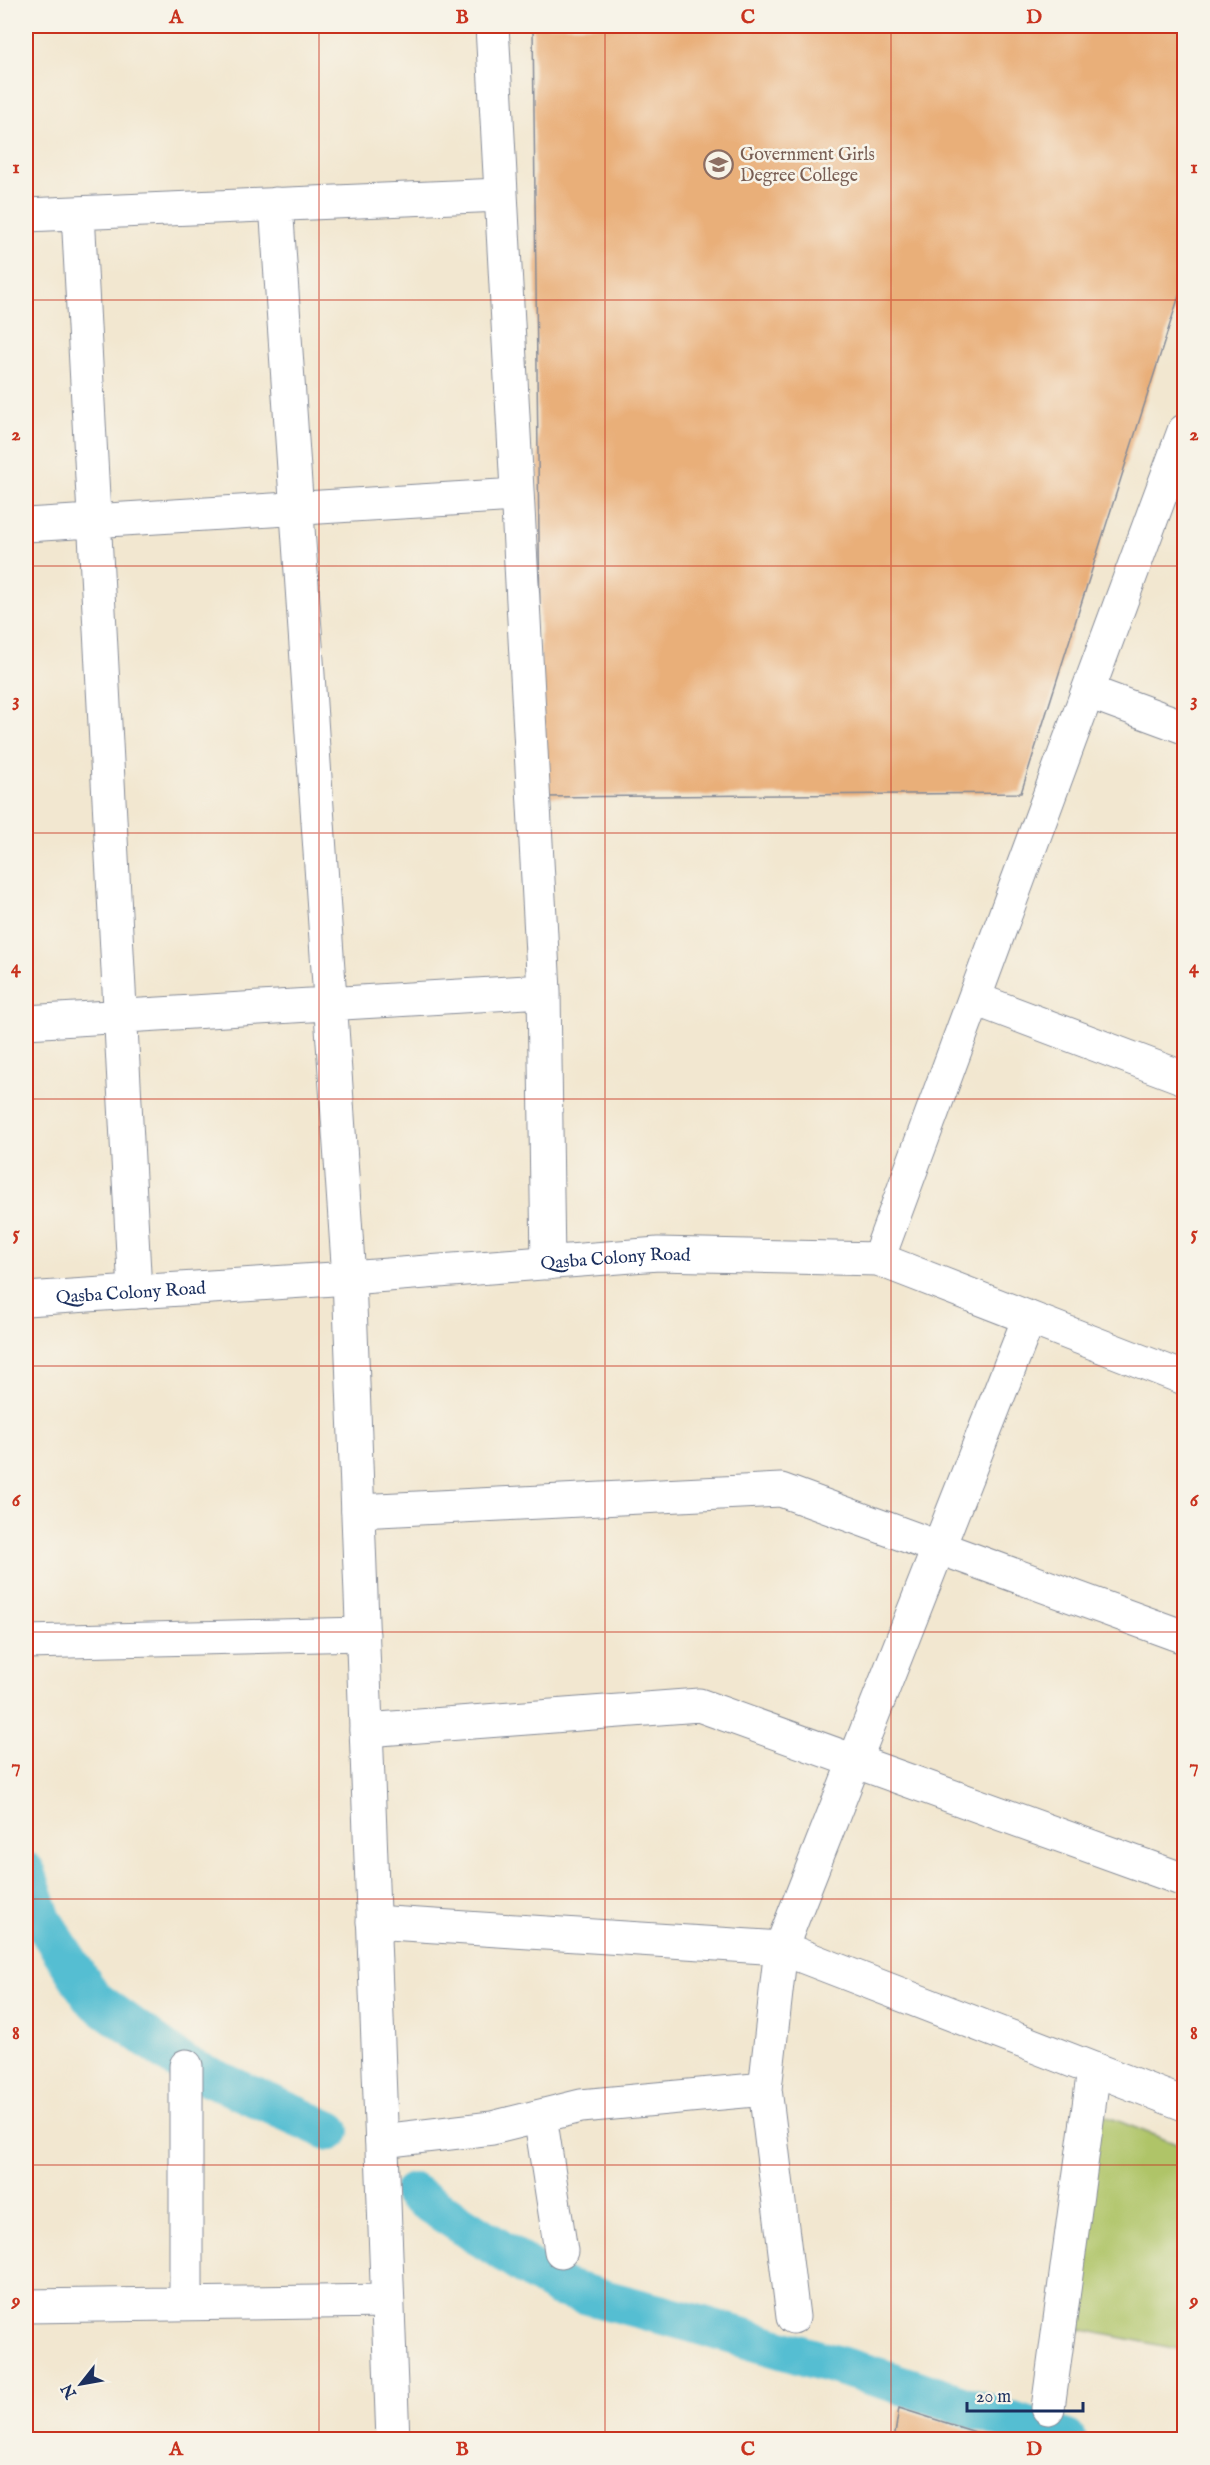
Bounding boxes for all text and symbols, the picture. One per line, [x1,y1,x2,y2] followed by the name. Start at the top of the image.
[168,5,184,30] text: A
[455,5,469,30] text: B
[741,5,755,30] text: C
[1026,5,1042,30] text: D
[740,144,875,188] place label: Government Girls Degree College
[703,148,735,180] school or university icon: Government Girls Degree College
[12,155,20,180] text: 1
[1190,155,1198,180] text: 1
[11,422,21,447] text: 2
[1189,422,1199,447] text: 2
[12,688,20,713] text: 3
[1190,688,1198,713] text: 3
[11,955,22,980] text: 4
[1189,955,1200,980] text: 4
[12,1221,20,1246] text: 5
[1190,1221,1198,1246] text: 5
[540,1244,691,1276] street label: Qasba Colony Road
[55,1277,207,1310] street label: Qasba Colony Road
[12,1488,22,1513] text: 6
[1190,1488,1200,1513] text: 6
[11,1754,21,1779] text: 7
[1189,1754,1199,1779] text: 7
[12,2021,20,2046] text: 8
[1190,2021,1198,2046] text: 8
[11,2288,21,2313] text: 9
[1189,2288,1199,2313] text: 9
[51,2354,111,2414] north arrow
[967,2375,1082,2413] scale bar
[58,2379,83,2403] text: N
[976,2386,1011,2409] text: 20 m
[168,2437,184,2462] text: A
[455,2437,469,2462] text: B
[741,2437,755,2462] text: C
[1026,2437,1042,2462] text: D

